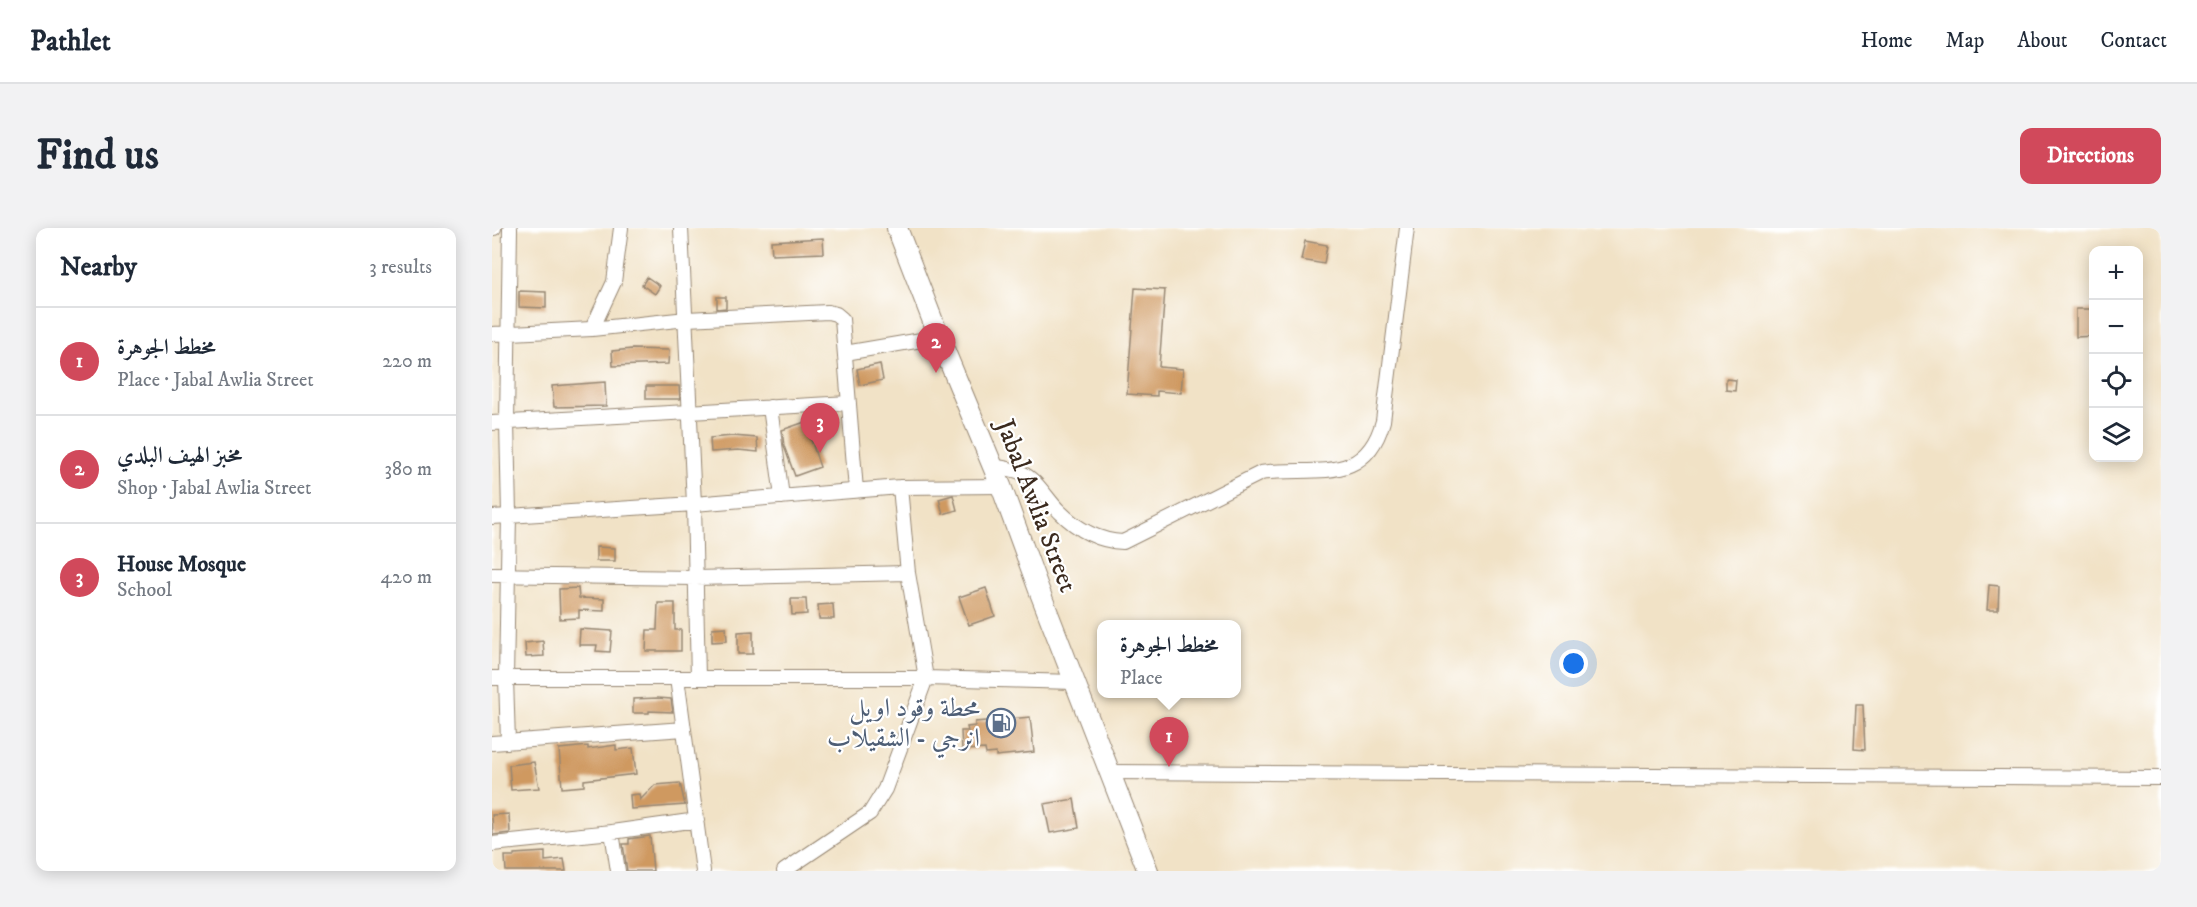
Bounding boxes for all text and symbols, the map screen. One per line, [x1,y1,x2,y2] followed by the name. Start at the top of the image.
[30,24,111,59] text: Pathlet
[1861,28,1913,54] text: Home
[1946,28,1984,54] text: Map
[2017,28,2068,54] text: About
[2101,28,2167,54] text: Contact
[2020,128,2161,184] button: Directions
[36,130,159,182] text: Find us
[2089,246,2143,462] map controls
[2089,246,2143,300] button: +
[60,251,137,284] text: Nearby
[369,255,432,280] text: 3 results
[2089,300,2143,354] button: −
[916,324,956,373] pin: 2
[117,334,216,361] text: مخطط الجوهرة
[76,349,83,374] text: 1
[382,349,432,374] text: 220 m
[2089,354,2143,408] button: locate
[117,368,314,393] text: Place · Jabal Awlia Street
[800,404,840,453] pin: 3
[2089,408,2143,462] button: layers
[987,413,1084,597] street label: Jabal Awlia Street
[117,442,242,469] text: مخبز الهيف البلدي
[75,457,84,482] text: 2
[384,457,432,482] text: 380 m
[117,476,311,501] text: Shop · Jabal Awlia Street
[117,551,246,578] text: House Mosque
[76,565,83,590] text: 3
[381,565,432,590] text: 420 m
[117,578,172,603] text: School
[1097,620,1241,698] popup
[1120,632,1218,659] text: مخطط الجوهرة
[1559,649,1588,678] your location
[1120,666,1163,691] text: Place
[827,692,980,759] place label: محطة وقود اويل انرجي - الشقيلاب
[985,707,1017,739] fuel station icon: محطة وقود اويل انرجي - الشقيلاب
[1150,718,1188,767] pin: 1

